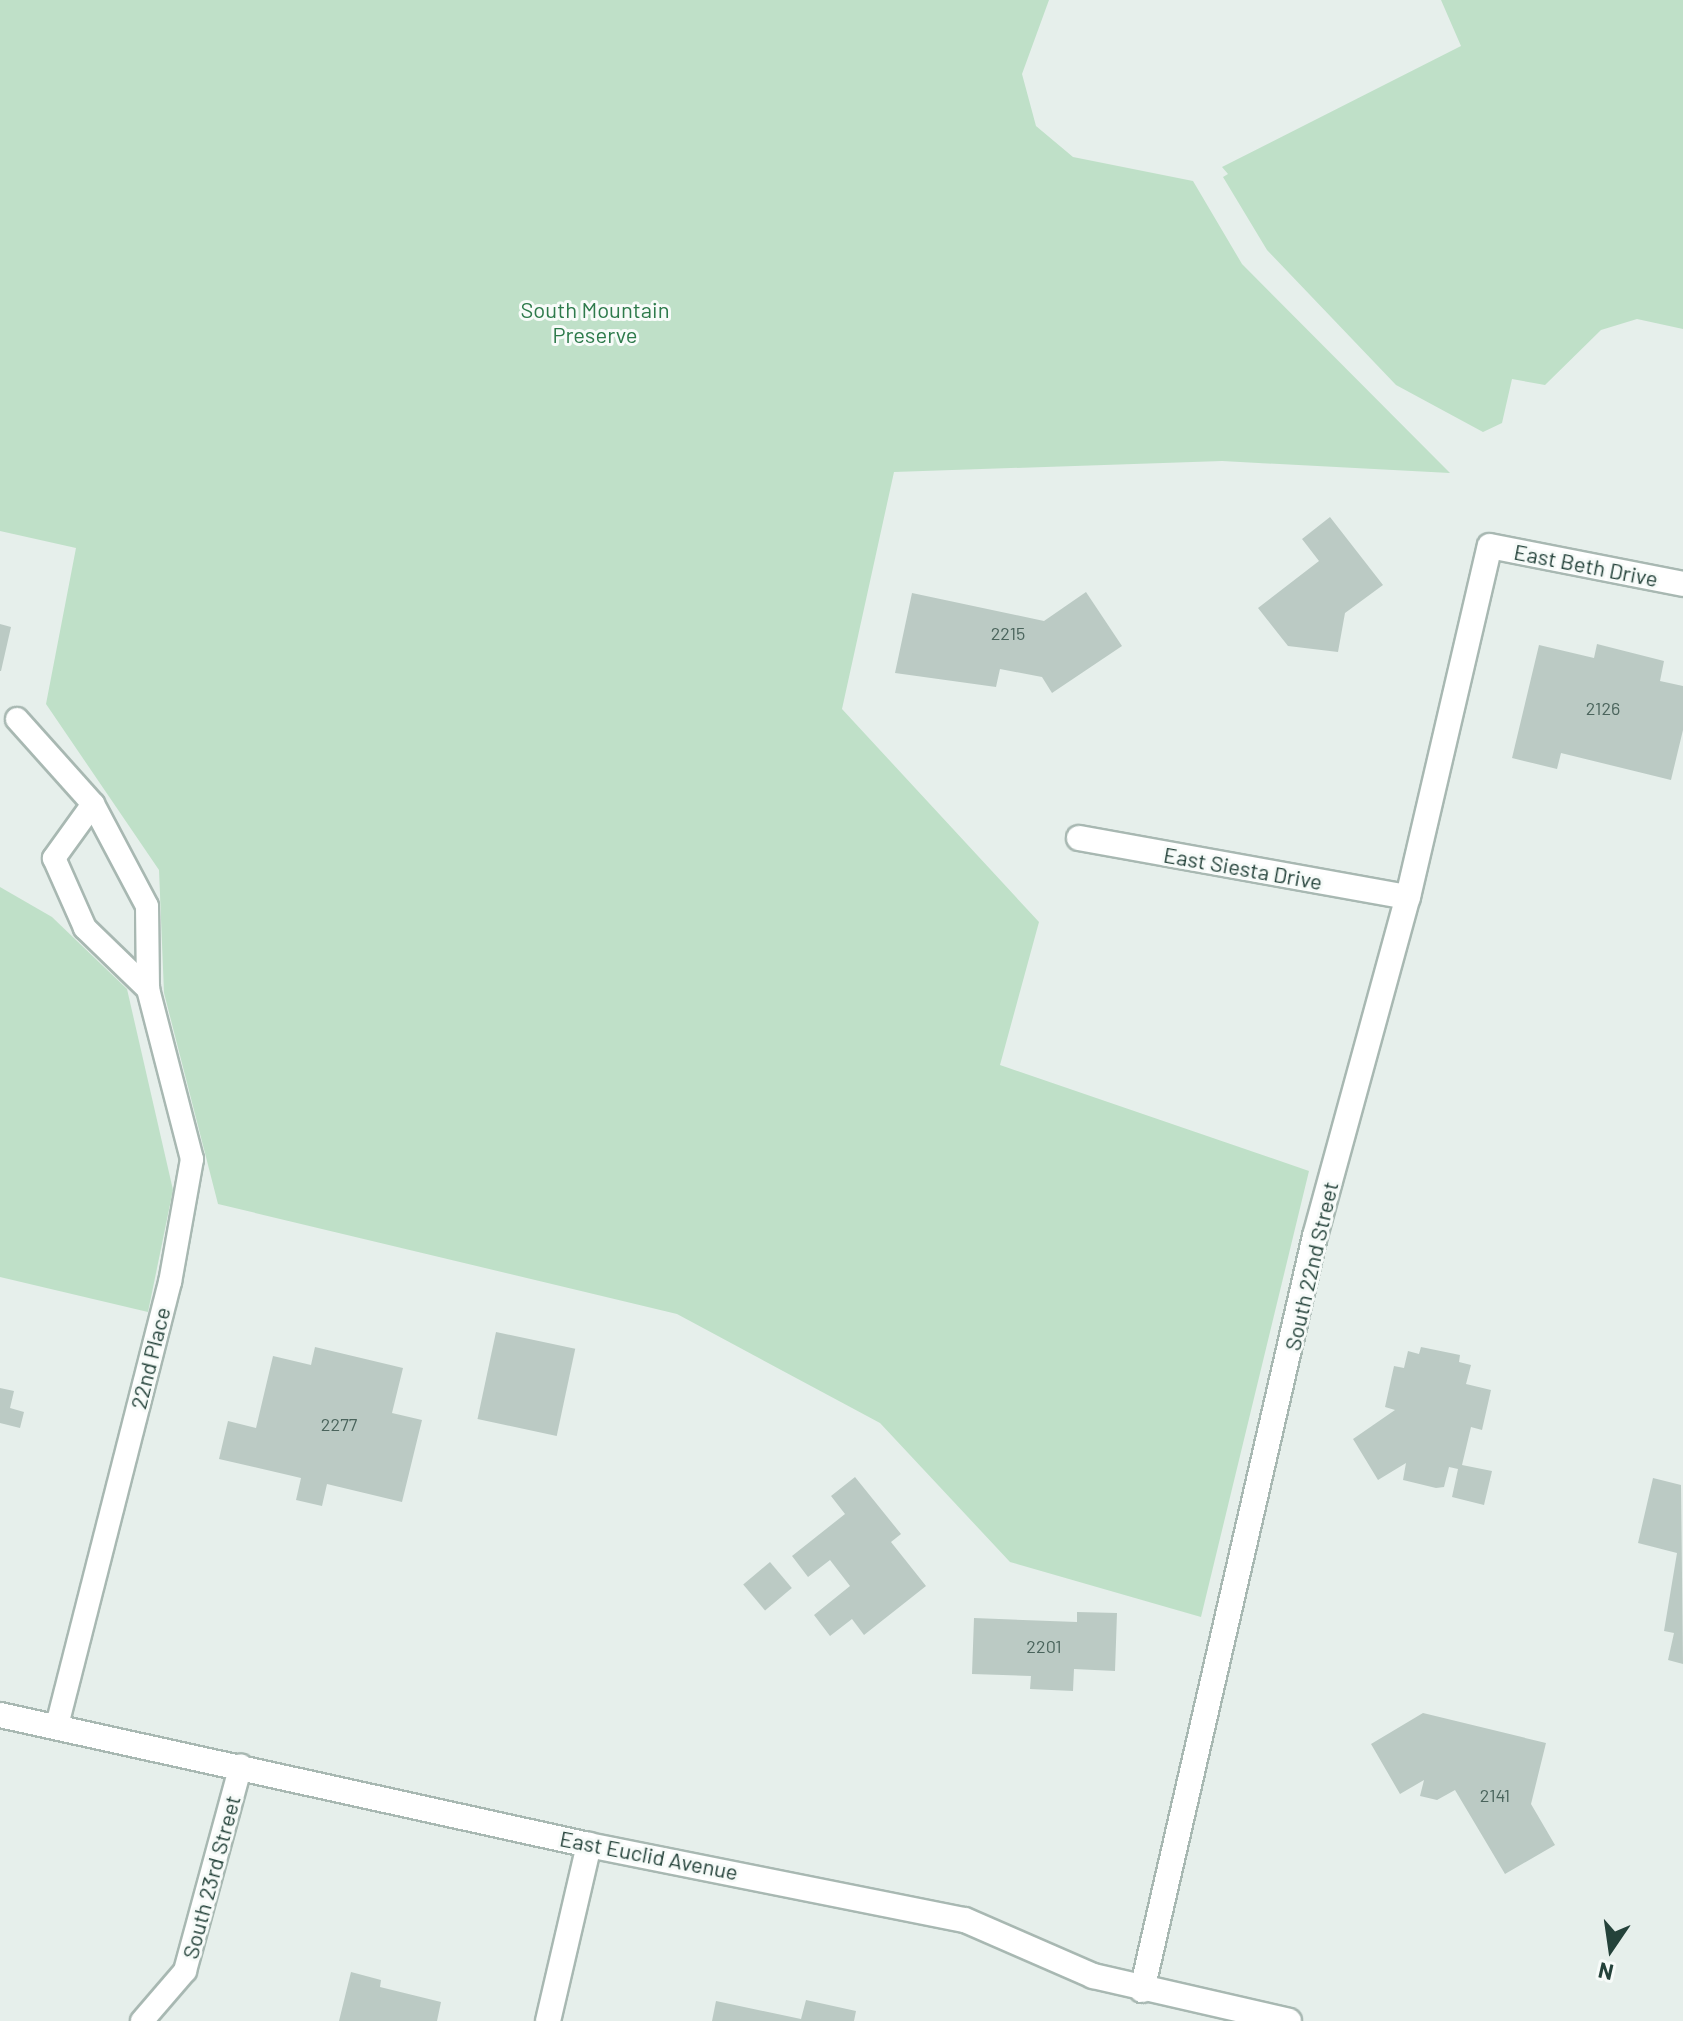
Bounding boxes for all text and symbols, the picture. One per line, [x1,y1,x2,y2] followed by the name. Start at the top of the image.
[521,296,669,348] park label: South Mountain Preserve
[1512,538,1660,592] street label: East Beth Drive
[991,622,1025,644] house number: 2215
[1586,697,1620,719] house number: 2126
[1162,841,1324,895] street label: East Siesta Drive
[1279,1179,1343,1353] street label: South 22nd Street
[125,1304,175,1412] street label: 22nd Place
[321,1413,357,1435] house number: 2277
[1026,1635,1062,1657] house number: 2201
[1480,1784,1510,1806] house number: 2141
[176,1792,246,1962] street label: South 23rd Street
[558,1825,740,1885] street label: East Euclid Avenue
[1571,1909,1651,1989] north arrow
[1596,1958,1616,1987] text: N

